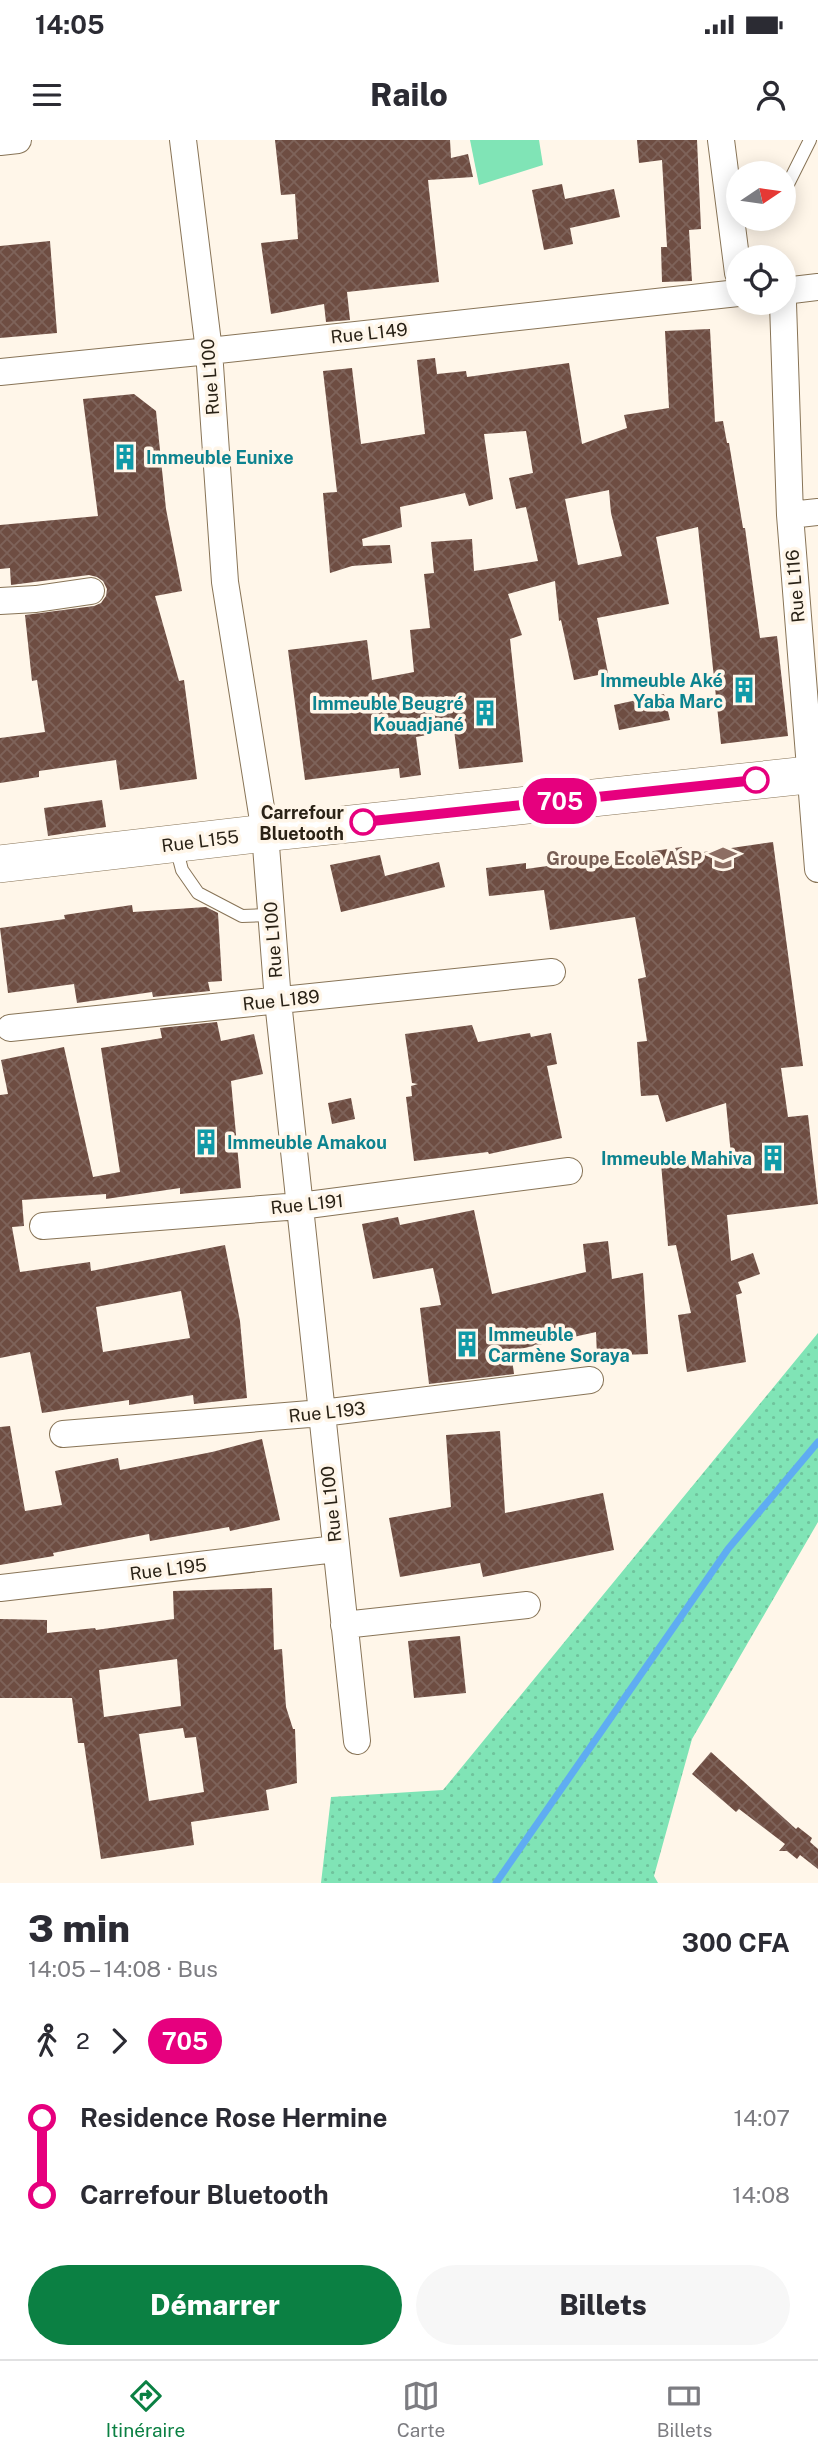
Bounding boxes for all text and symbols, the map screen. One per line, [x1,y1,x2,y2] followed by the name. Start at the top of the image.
[35,9,105,40] text: 14:05
[28,76,66,114] icon: menu
[370,76,448,113] text: Railo
[752,76,790,114] icon: person
[726,161,796,231] north arrow
[726,161,796,315] map controls
[726,245,796,315] button: locate
[330,319,408,347] street label: Rue L149
[197,338,223,416] street label: Rue L100
[110,442,140,472] building icon: Immeuble Eunixe
[146,447,294,468] place label: Immeuble Eunixe
[781,549,809,623] street label: Rue L116
[600,670,723,712] place label: Immeuble Aké Yaba Marc
[729,675,759,705] building icon: Immeuble Aké Yaba Marc
[312,693,464,735] place label: Immeuble Beugré Kouadjané
[470,698,500,728] building icon: Immeuble Beugré Kouadjané
[743,767,769,793] unlabelled marker
[520,778,600,824] line badge: 705
[537,787,583,815] text: 705
[259,802,345,844] place label: Carrefour Bluetooth
[350,809,376,835] marker: Carrefour Bluetooth
[160,826,240,856] street label: Rue L155
[708,843,738,873] school or university icon: Groupe Ecole ASP
[546,848,702,869] place label: Groupe Ecole ASP
[260,901,286,979] street label: Rue L100
[241,986,321,1014] street label: Rue L189
[191,1127,221,1157] building icon: Immeuble Amakou
[227,1132,387,1153] place label: Immeuble Amakou
[758,1143,788,1173] building icon: Immeuble Mahiva
[601,1148,752,1169] place label: Immeuble Mahiva
[269,1190,345,1218] street label: Rue L191
[488,1324,630,1366] place label: Immeuble Carmène Soraya
[452,1329,482,1359] building icon: Immeuble Carmène Soraya
[288,1398,366,1426] street label: Rue L193
[317,1465,345,1543] street label: Rue L100
[128,1554,208,1584] street label: Rue L195
[28,1906,130,1951] text: 3 min
[682,1927,790,1958] text: 300 CFA
[28,1955,218,1982] text: 14:05 – 14:08 · Bus
[28,2022,66,2060] icon: walk
[100,2022,138,2060] icon: forward
[76,2027,90,2054] text: 2
[162,2027,208,2055] text: 705
[80,2102,387,2133] text: Residence Rose Hermine
[734,2104,790,2131] text: 14:07
[80,2179,329,2210] text: Carrefour Bluetooth
[732,2181,790,2208] text: 14:08
[28,2265,402,2345] button: Démarrer
[416,2265,790,2345] button: Billets
[106,2377,185,2441] tab: Itinéraire
[397,2377,445,2441] tab: Carte
[657,2377,712,2441] tab: Billets

